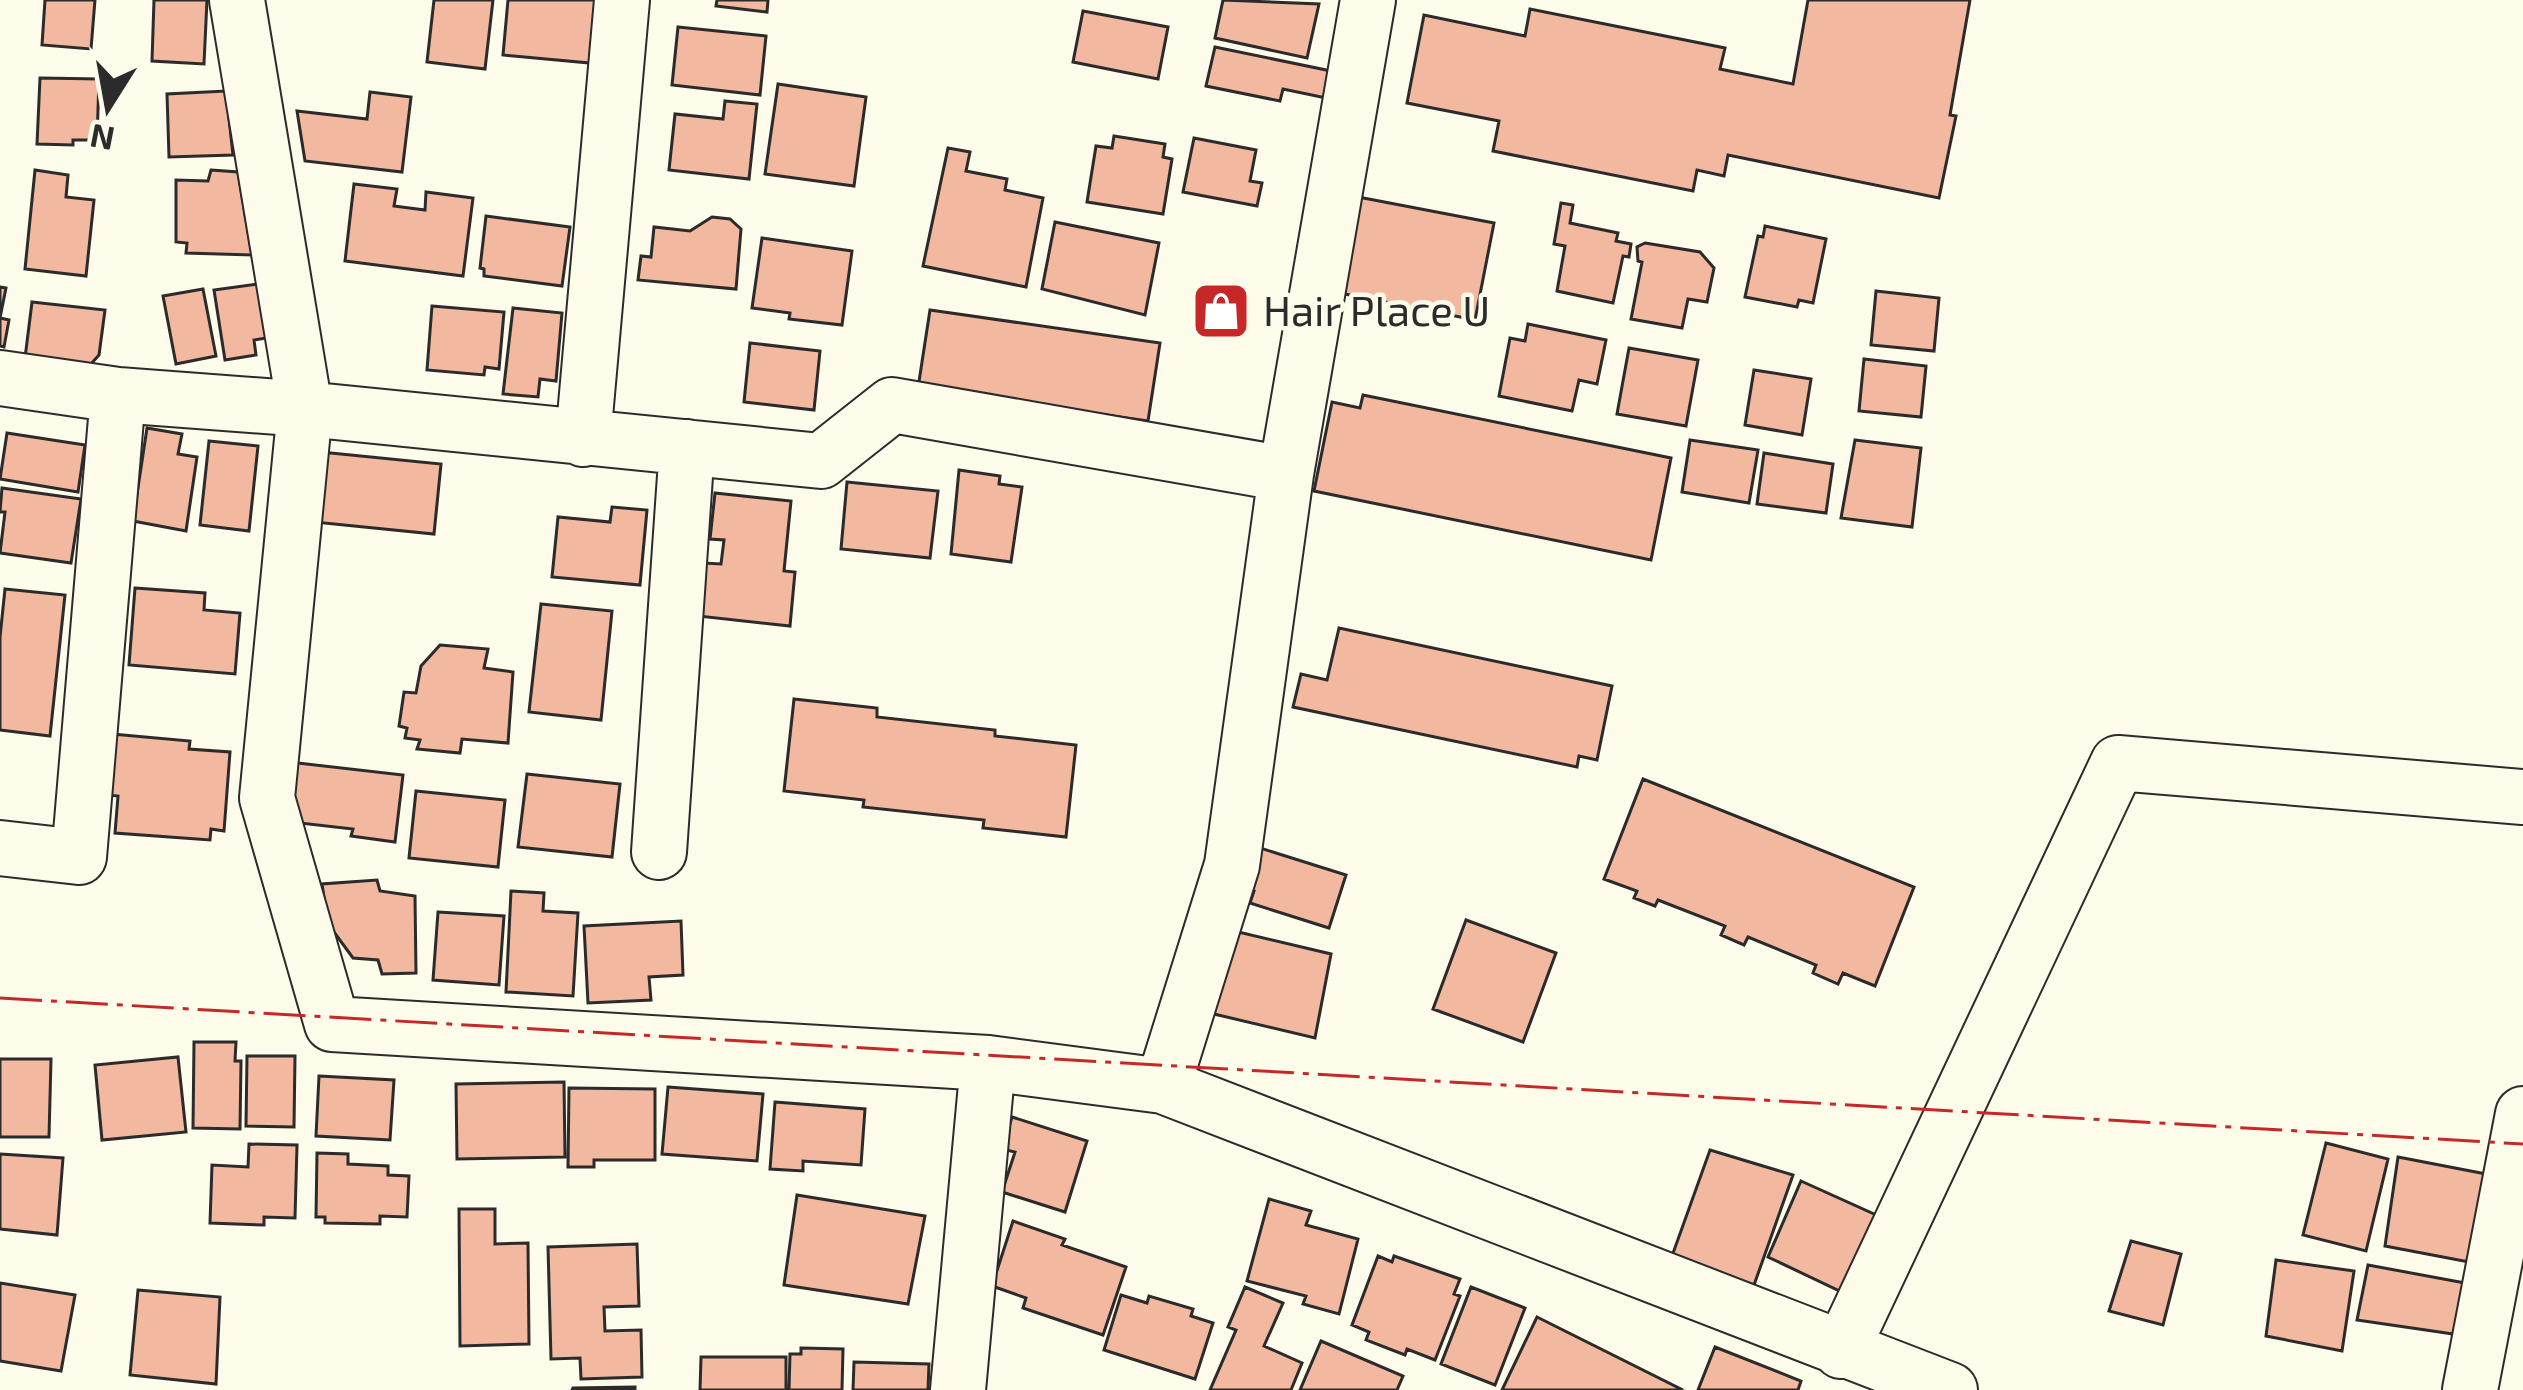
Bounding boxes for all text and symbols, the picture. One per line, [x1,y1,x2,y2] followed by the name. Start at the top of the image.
[48,48,168,168] north arrow
[87,117,118,160] text: N
[1190,280,1252,342] shop icon: Hair Place U
[1263,284,1490,334] place label: Hair Place U

